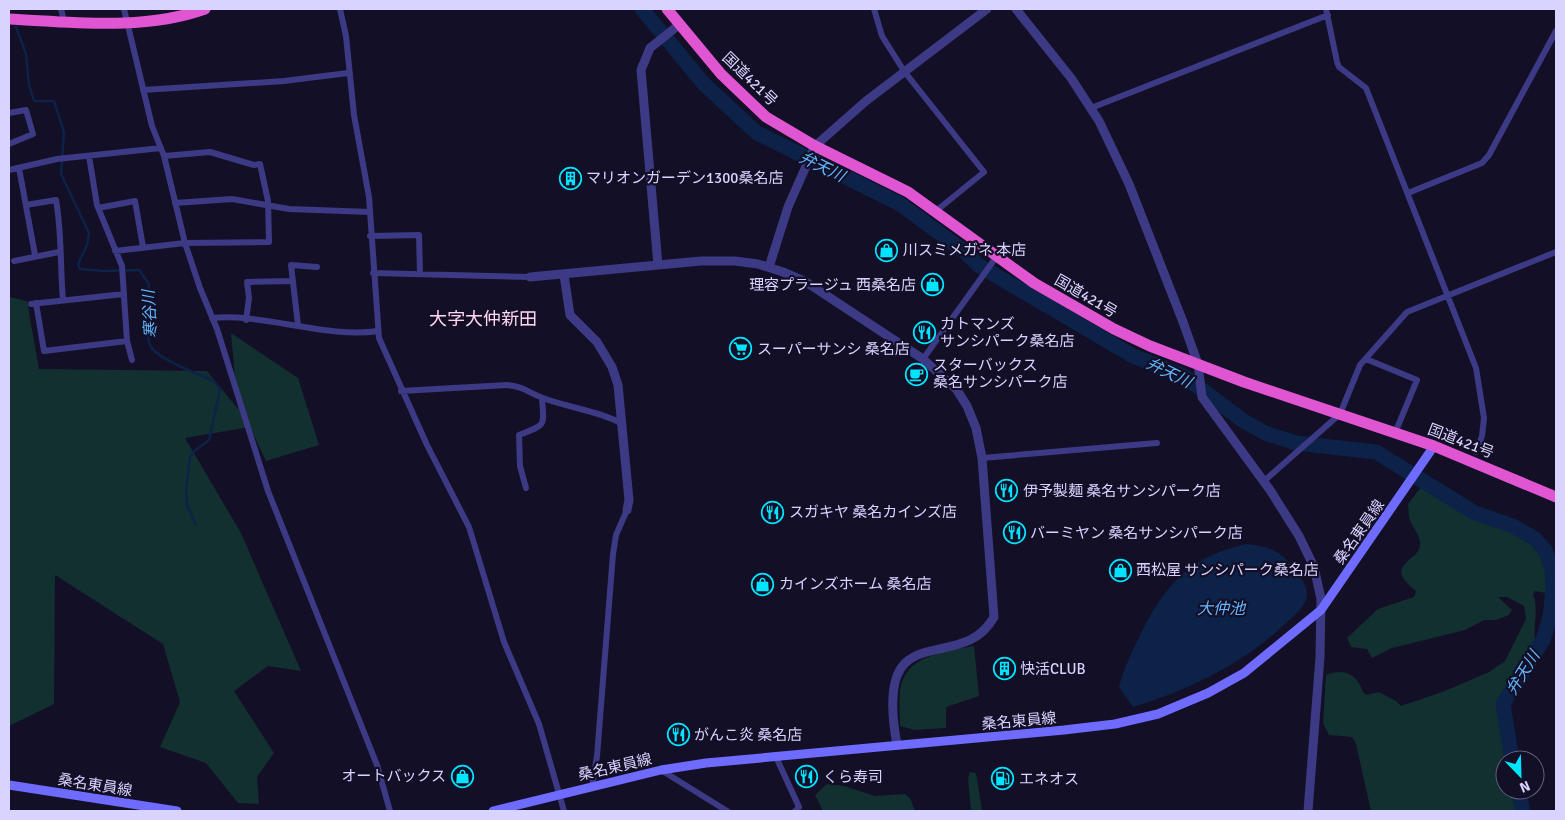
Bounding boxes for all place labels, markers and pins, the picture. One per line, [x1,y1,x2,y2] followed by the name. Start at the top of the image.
[558,166,582,190] building icon: マリオンガーデン1300桑名店
[586,169,783,187] place label: マリオンガーデン1300桑名店
[875,238,899,262] shop icon: 川スミメガネ 本店
[903,241,1026,259] place label: 川スミメガネ 本店
[920,273,944,297] shop icon: 理容プラージュ 西桑名店
[749,276,916,294] place label: 理容プラージュ 西桑名店
[940,315,1075,350] place label: カトマンズ サンシパーク桑名店
[912,321,936,345] restaurant icon: カトマンズ サンシパーク桑名店
[729,337,753,361] supermarket icon: スーパーサンシ 桑名店
[757,340,910,358] place label: スーパーサンシ 桑名店
[933,356,1068,391] place label: スターバックス 桑名サンシパーク店
[905,362,929,386] cafe icon: スターバックス 桑名サンシパーク店
[995,479,1019,503] restaurant icon: 伊予製麺 桑名サンシパーク店
[1023,482,1221,500] place label: 伊予製麺 桑名サンシパーク店
[761,500,785,524] restaurant icon: スガキヤ 桑名カインズ店
[789,503,957,521] place label: スガキヤ 桑名カインズ店
[1002,521,1026,545] restaurant icon: バーミヤン 桑名サンシパーク店
[1030,524,1243,542] place label: バーミヤン 桑名サンシパーク店
[1108,558,1132,582] shop icon: 西松屋 サンシパーク桑名店
[1136,561,1319,579] place label: 西松屋 サンシパーク桑名店
[751,572,775,596] shop icon: カインズホーム 桑名店
[779,575,932,593] place label: カインズホーム 桑名店
[992,657,1016,681] building icon: 快活CLUB
[1020,660,1086,678] place label: 快活CLUB
[666,723,690,747] restaurant icon: がんこ炎 桑名店
[694,726,802,744] place label: がんこ炎 桑名店
[450,764,474,788] shop icon: オートバックス
[795,765,819,789] restaurant icon: くら寿司
[341,767,446,785] place label: オートバックス
[991,767,1015,791] fuel station icon: エネオス
[823,768,883,786] place label: くら寿司
[1019,770,1079,788] place label: エネオス

